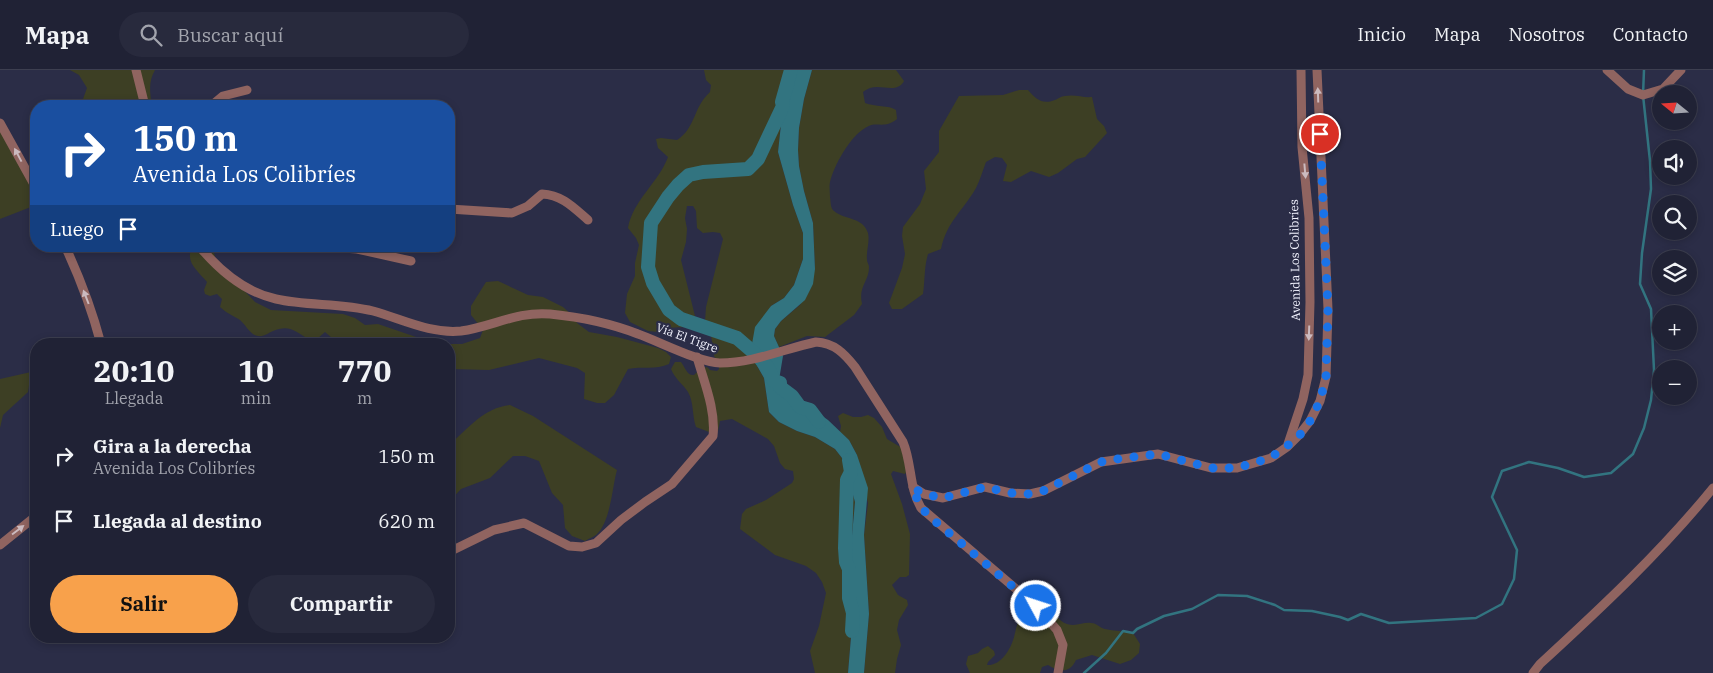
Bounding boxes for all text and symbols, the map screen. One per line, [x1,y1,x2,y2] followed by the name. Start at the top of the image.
[119,12,469,57] search box
[25,19,89,51] text: Mapa
[137,21,165,49] icon: search
[177,23,283,47] text: Buscar aquí
[1358,23,1406,46] text: Inicio
[1434,23,1481,46] text: Mapa
[1509,23,1585,46] text: Nosotros
[1613,23,1688,46] text: Contacto
[1652,85,1698,130] north arrow
[1652,85,1697,405] map controls
[1314,87,1322,103] one-way arrow
[1299,113,1341,155] pin
[133,115,238,161] text: 150 m
[50,120,115,185] icon: right
[1306,120,1334,148] icon: arrive
[1652,140,1697,185] button: sound
[14,148,22,163] one-way arrow
[133,159,356,188] text: Avenida Los Colibríes
[1301,163,1309,179] one-way arrow
[1652,195,1697,240] button: search
[1286,199,1303,321] street label: Avenida Los Colibríes
[114,215,142,243] icon: arrive
[50,217,104,241] text: Luego
[1652,250,1697,295] button: layers
[82,290,90,305] one-way arrow
[1652,305,1697,350] button: +
[654,319,720,356] street label: Vía El Tigre
[1305,326,1313,342] one-way arrow
[93,351,175,390] text: 20:10
[238,351,274,390] text: 10
[338,351,392,390] text: 770
[1652,360,1697,405] button: −
[105,388,163,408] text: Llegada
[241,388,271,408] text: min
[357,388,372,408] text: m
[93,434,252,458] text: Gira a la derecha
[50,442,78,470] icon: right
[378,444,435,468] text: 150 m
[93,458,255,478] text: Avenida Los Colibríes
[50,507,78,535] icon: arrive
[93,509,262,533] text: Llegada al destino
[378,509,435,533] text: 620 m
[11,525,24,536] one-way arrow
[50,575,238,633] button: Salir
[248,575,435,633] button: Compartir
[1009,579,1061,631] position arrow

